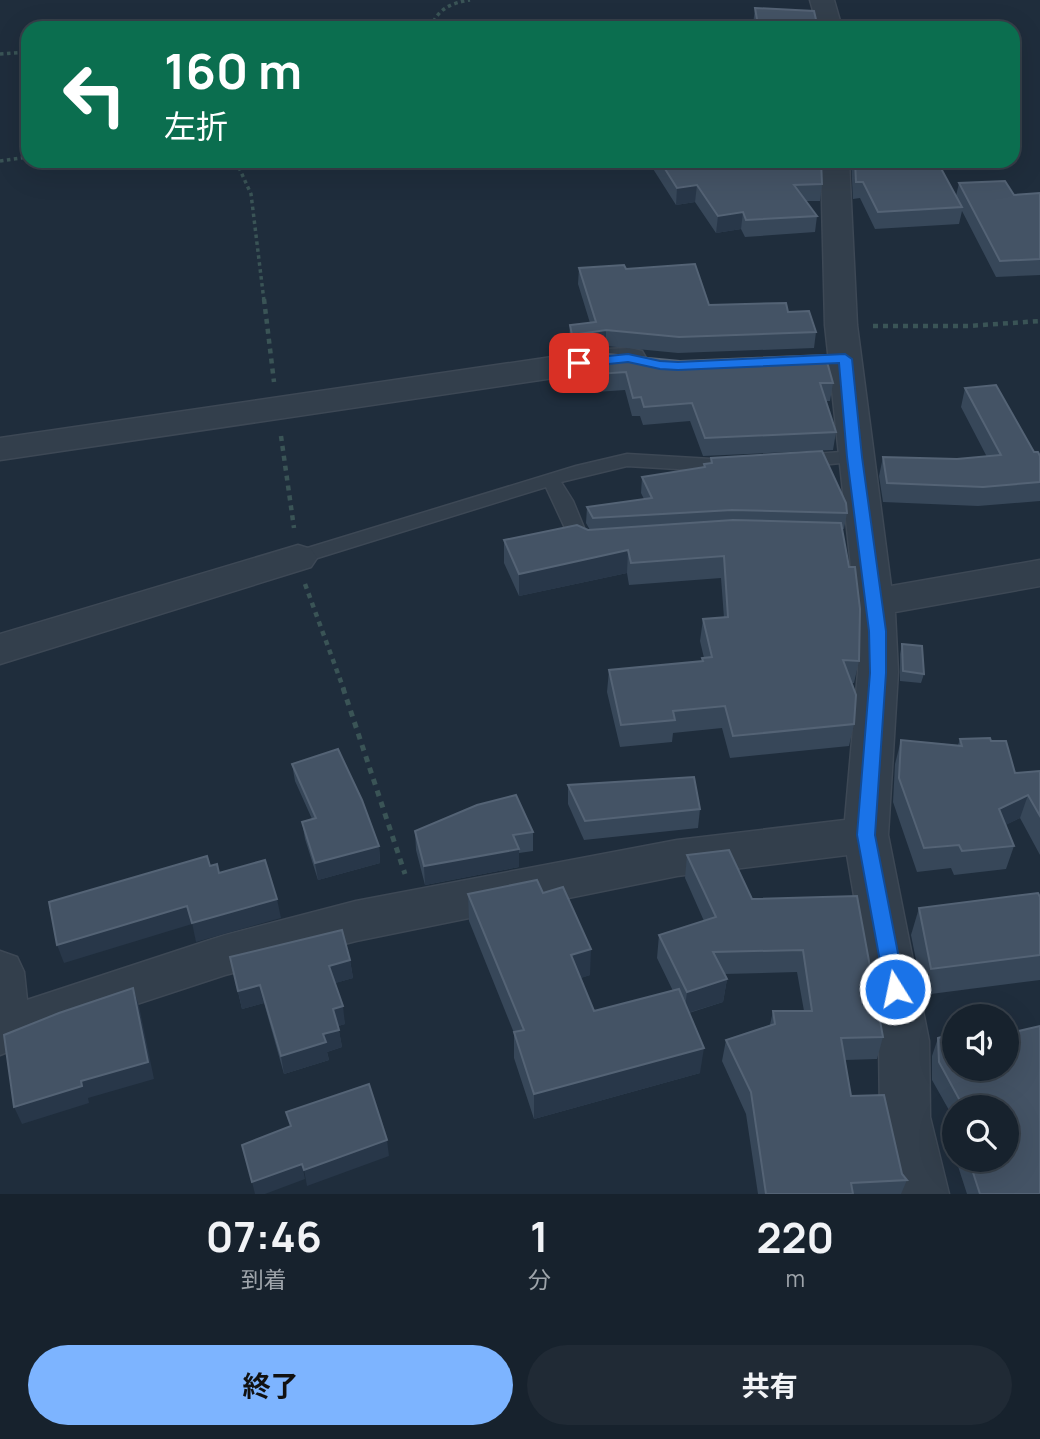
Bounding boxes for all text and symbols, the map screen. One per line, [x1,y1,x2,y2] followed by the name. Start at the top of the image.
[164,37,302,104] text: 160 m
[49,49,140,140] icon: left
[164,104,228,148] text: 左折
[549,333,609,393] pin
[560,344,598,382] icon: arrive
[858,952,932,1026] position arrow
[942,1004,1019,1172] map controls
[942,1004,1019,1081] button: sound
[942,1095,1019,1172] button: search
[206,1207,322,1265] text: 07:46
[530,1207,548,1265] text: 1
[756,1208,834,1266] text: 220
[786,1262,805,1294] text: m
[241,1263,287,1295] text: 到着
[528,1263,551,1295] text: 分
[28,1345,513,1425] button: 終了
[527,1345,1012,1425] button: 共有

